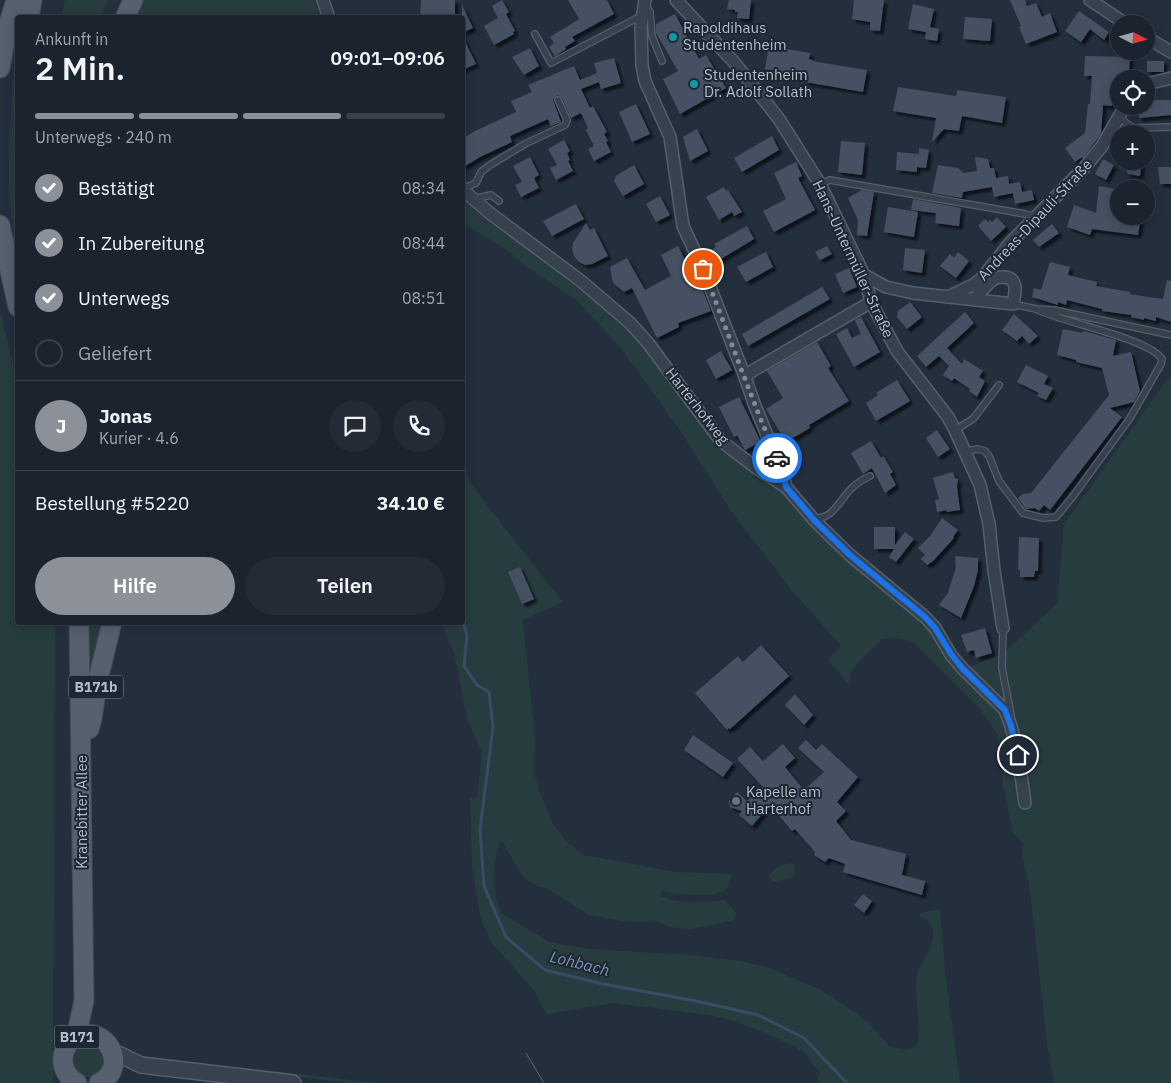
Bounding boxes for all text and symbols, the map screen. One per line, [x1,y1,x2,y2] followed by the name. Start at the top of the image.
[1110,15,1155,60] north arrow
[1110,15,1155,225] map controls
[683,18,787,54] place label: Rapoldihaus Studentenheim
[35,29,108,49] text: Ankunft in
[667,31,679,43] marker: Rapoldihaus Studentenheim
[331,46,445,70] text: 09:01–09:06
[35,47,125,89] text: 2 Min.
[704,65,812,101] place label: Studentenheim Dr. Adolf Sollath
[1110,70,1155,115] button: locate
[688,78,700,90] marker: Studentenheim Dr. Adolf Sollath
[1110,125,1155,170] button: +
[35,127,172,147] text: Unterwegs · 240 m
[973,155,1096,284] street label: Andreas-Dipauli-Straße
[35,174,63,202] icon: check
[78,176,155,200] text: Bestätigt
[808,177,898,341] street label: Hans-Untermüller-Straße
[402,178,445,198] text: 08:34
[1110,180,1155,225] button: −
[35,229,63,257] icon: check
[78,231,204,255] text: In Zubereitung
[402,233,445,253] text: 08:44
[682,248,724,290] pin
[689,255,717,283] icon: bag
[35,284,63,312] icon: check
[78,286,170,310] text: Unterwegs
[402,288,445,308] text: 08:51
[78,341,152,365] text: Geliefert
[661,363,733,448] street label: Harterhofweg
[329,400,381,452] button: chat
[393,400,445,452] button: phone
[99,404,152,428] text: Jonas
[56,414,66,438] text: J
[99,428,179,448] text: Kurier · 4.6
[752,433,802,483] courier
[763,444,791,472] icon: car
[35,491,189,515] text: Bestellung #5220
[377,491,445,515] text: 34.10 €
[35,557,235,615] button: Hilfe
[245,557,445,615] button: Teilen
[68,676,124,699] road number: B171b
[997,734,1039,776] pin
[1004,741,1032,769] icon: home
[72,755,91,869] street label: Kranebitter Allee
[746,782,821,818] place label: Kapelle am Harterhof
[730,795,742,807] marker: Kapelle am Harterhof
[548,946,612,980] water label: Lohbach
[54,1026,100,1048] road number: B171

